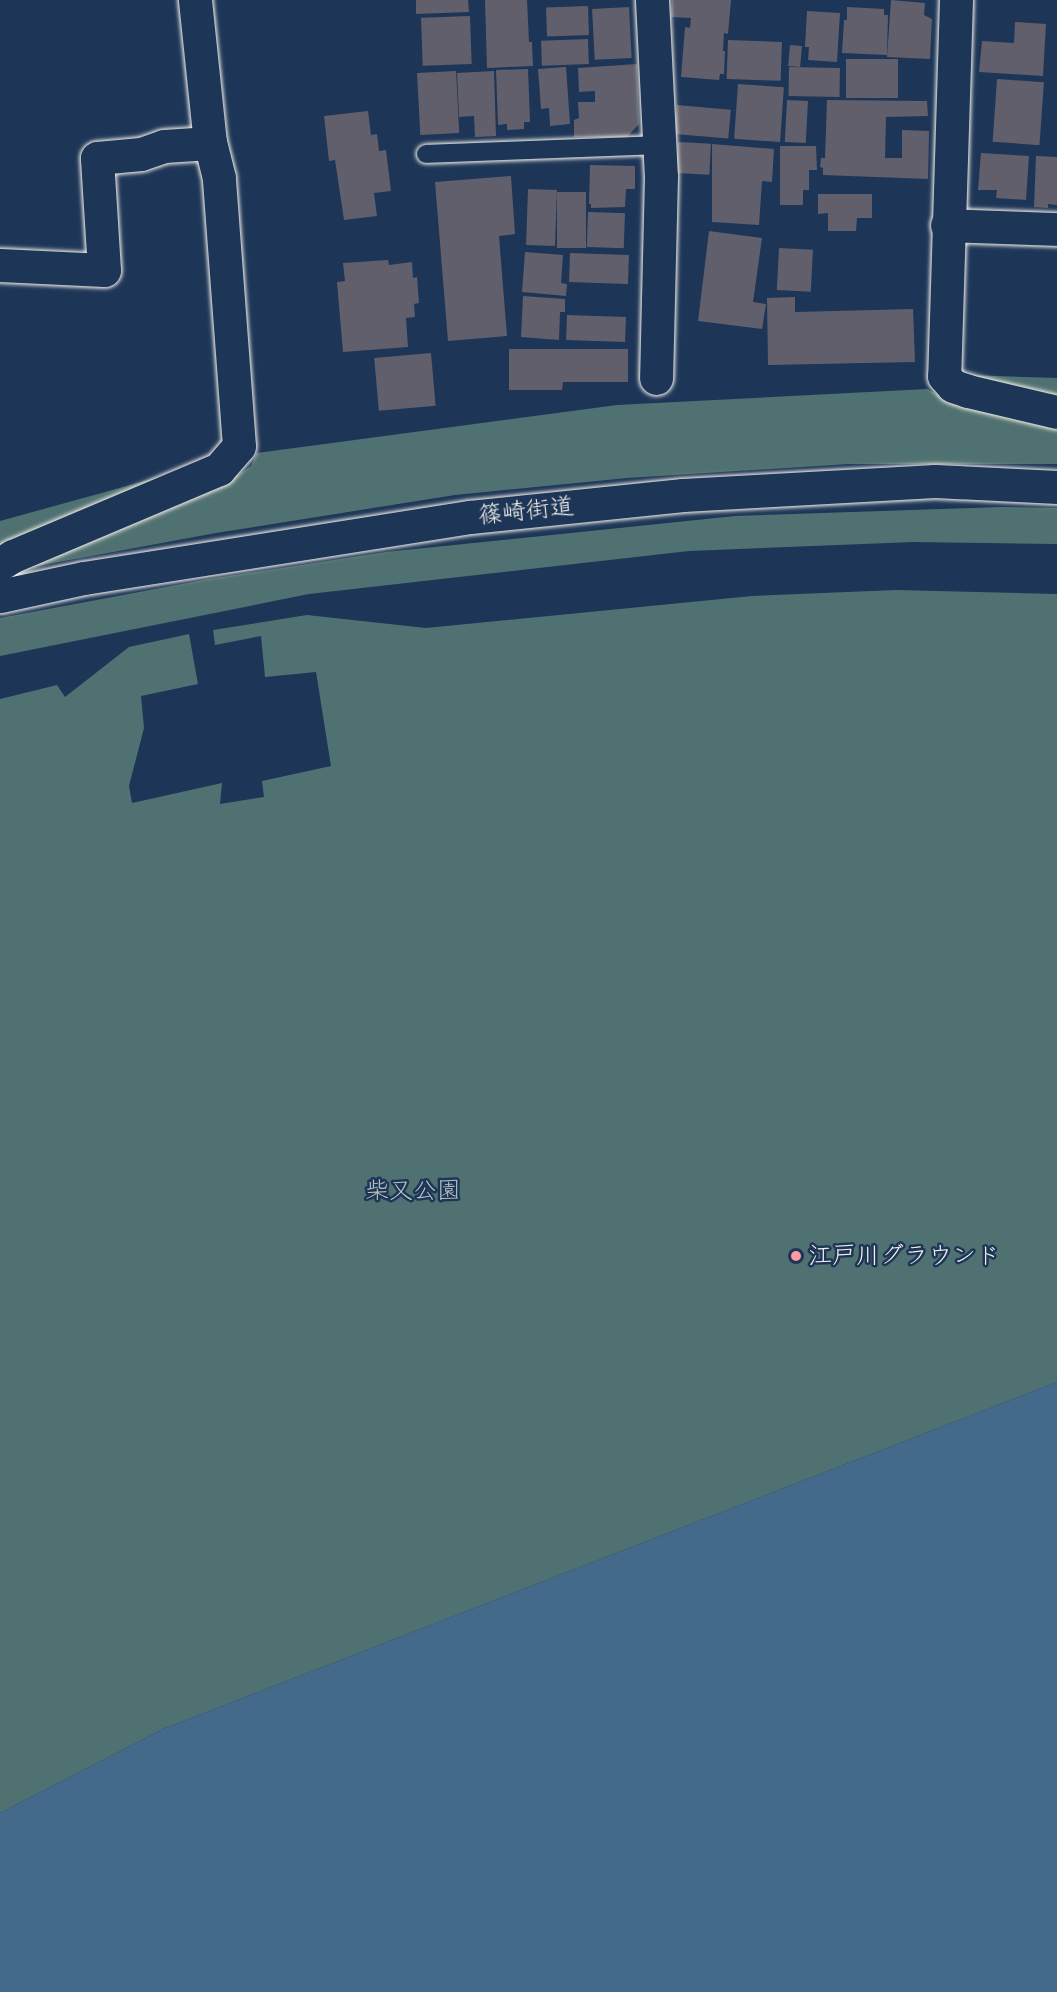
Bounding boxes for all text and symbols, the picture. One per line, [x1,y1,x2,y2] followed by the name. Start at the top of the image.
[477,492,575,530] street label: 篠崎街道
[365,1177,461,1205] park label: 柴又公園
[808,1242,1000,1270] place label: 江戸川グラウンド
[789,1249,803,1263] marker: 江戸川グラウンド

